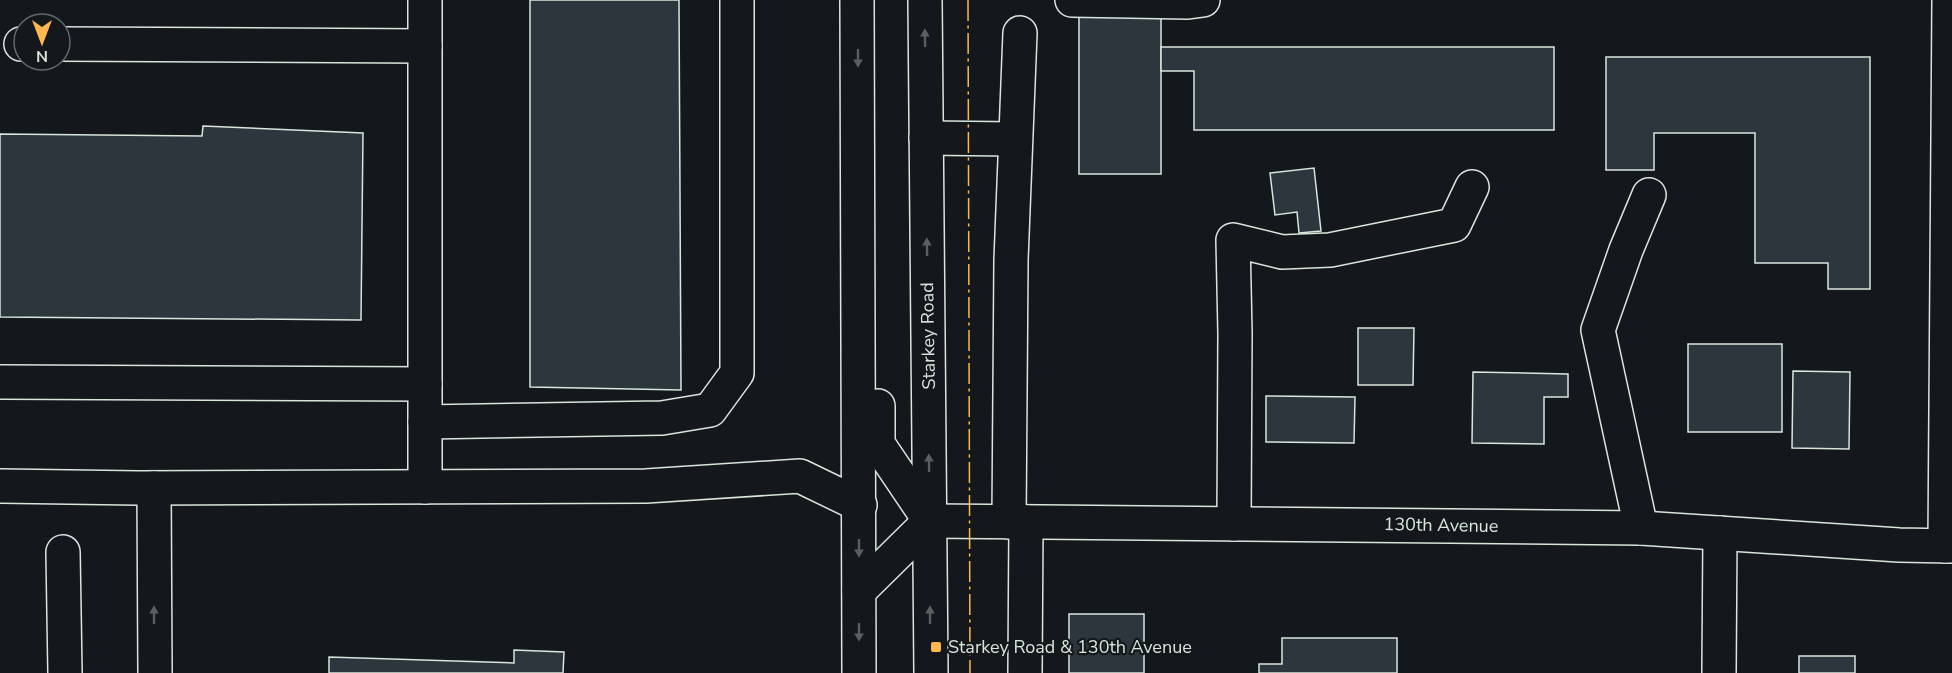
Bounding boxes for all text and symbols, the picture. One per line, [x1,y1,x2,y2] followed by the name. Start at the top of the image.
[12,12,72,72] north arrow
[920,28,930,47] one-way arrow
[36,45,48,67] text: N
[853,49,863,68] one-way arrow
[922,237,932,256] one-way arrow
[915,282,941,390] street label: Starkey Road
[924,453,934,472] one-way arrow
[1383,512,1499,538] street label: 130th Avenue
[854,538,864,557] one-way arrow
[149,605,159,624] one-way arrow
[925,605,935,624] one-way arrow
[854,623,864,642] one-way arrow
[948,635,1192,659] place label: Starkey Road & 130th Avenue
[929,640,943,654] marker: Starkey Road & 130th Avenue

